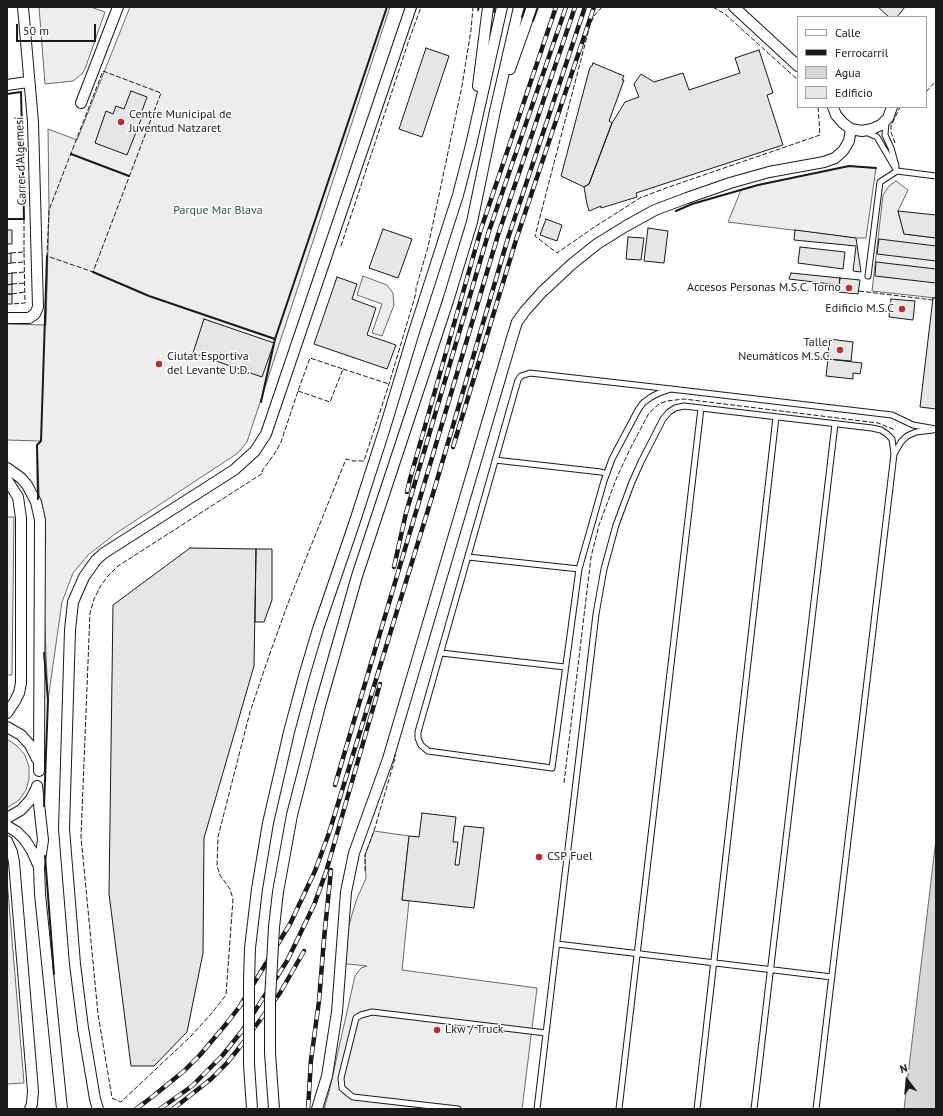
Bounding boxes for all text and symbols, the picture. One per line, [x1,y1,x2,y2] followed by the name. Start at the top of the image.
[18,16,98,42] scale bar
[797,16,927,108] legend
[23,23,49,38] text: 50 m
[835,25,861,40] text: Calle
[835,45,888,60] text: Ferrocarril
[835,65,861,80] text: Agua
[835,85,873,100] text: Edificio
[129,108,232,136] place label: Centre Municipal de Juventud Natzaret
[12,116,30,206] street label: Carrer d'Algemesí
[116,117,126,127] marker: Centre Municipal de Juventud Natzaret
[173,204,263,218] park label: Parque Mar Blava
[687,281,841,295] place label: Accesos Personas M.S.C. Torno
[844,283,854,293] marker: Accesos Personas M.S.C. Torno
[825,302,894,316] place label: Edificio M.S.C
[897,304,907,314] marker: Edificio M.S.C
[738,336,832,364] place label: Taller Neumáticos M.S.C.
[835,345,845,355] marker: Taller Neumáticos M.S.C.
[167,350,250,378] place label: Ciutat Esportiva del Levante U.D.
[154,359,164,369] marker: Ciutat Esportiva del Levante U.D.
[547,850,592,864] place label: CSP Fuel
[534,852,544,862] marker: CSP Fuel
[445,1023,504,1037] place label: Lkw / Truck
[432,1025,442,1035] marker: Lkw / Truck
[887,1060,927,1100] north arrow
[898,1061,909,1076] text: N

